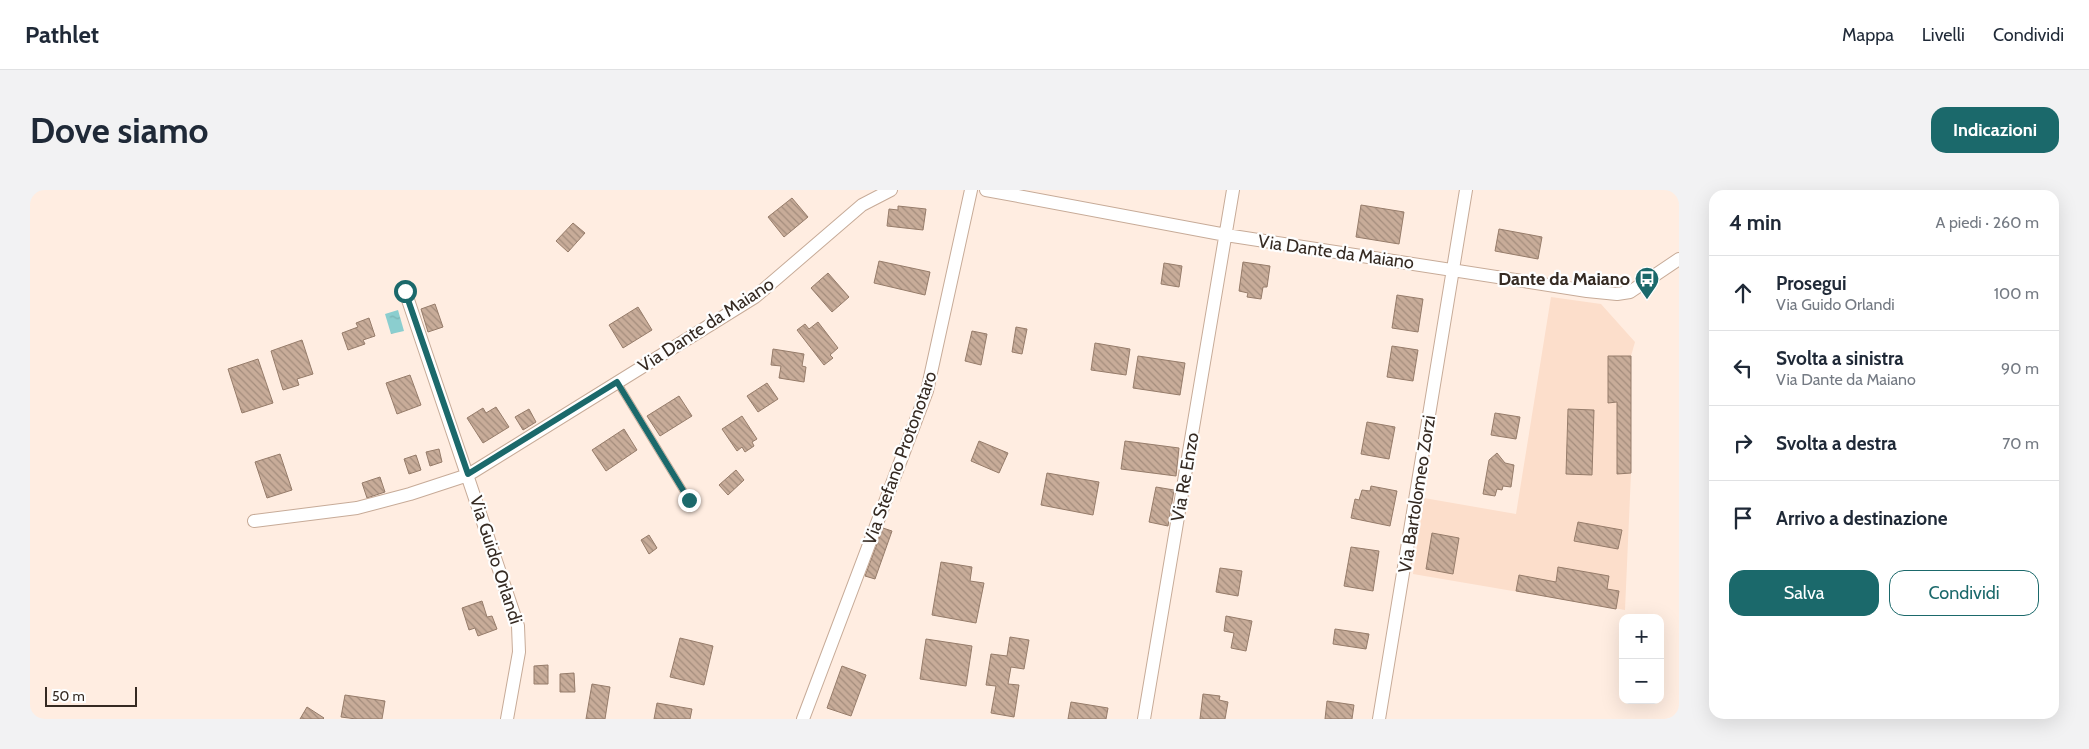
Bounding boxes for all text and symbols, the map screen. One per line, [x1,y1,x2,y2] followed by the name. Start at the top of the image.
[25,20,99,49] text: Pathlet
[1842,24,1894,46] text: Mappa
[1922,24,1965,46] text: Livelli
[1993,24,2064,46] text: Condividi
[1931,107,2059,153] button: Indicazioni
[30,109,209,152] text: Dove siamo
[1729,210,1782,235] text: 4 min
[1935,213,2039,232] text: A piedi · 260 m
[1257,230,1416,274] street label: Via Dante da Maiano
[1634,266,1660,300] bus stop icon: Dante da Maiano
[1498,268,1630,290] place label: Dante da Maiano
[1776,272,1847,295] text: Prosegui
[634,273,778,377] street label: Via Dante da Maiano
[1729,279,1757,307] icon: ahead
[394,280,417,303] route start
[1994,284,2039,303] text: 100 m
[1776,295,1895,314] text: Via Guido Orlandi
[1776,347,1904,370] text: Svolta a sinistra
[1729,354,1757,382] icon: left
[2001,359,2039,378] text: 90 m
[858,368,942,548] street label: Via Stefano Protonotaro
[1776,370,1916,389] text: Via Dante da Maiano
[1394,414,1440,574] street label: Via Bartolomeo Zorzi
[1729,429,1757,457] icon: right
[1166,431,1204,523] street label: Via Re Enzo
[1776,432,1897,455] text: Svolta a destra
[2002,434,2039,453] text: 70 m
[678,489,701,512] route end
[465,493,527,627] street label: Via Guido Orlandi
[1729,504,1757,532] icon: arrive
[1776,507,1947,530] text: Arrivo a destinazione
[1729,570,1879,616] button: Salva
[1889,570,2039,616] button: Condividi
[1619,614,1664,704] map controls
[1619,614,1664,659] button: +
[1619,659,1664,704] button: −
[45,684,138,707] scale bar
[52,687,85,705] text: 50 m

